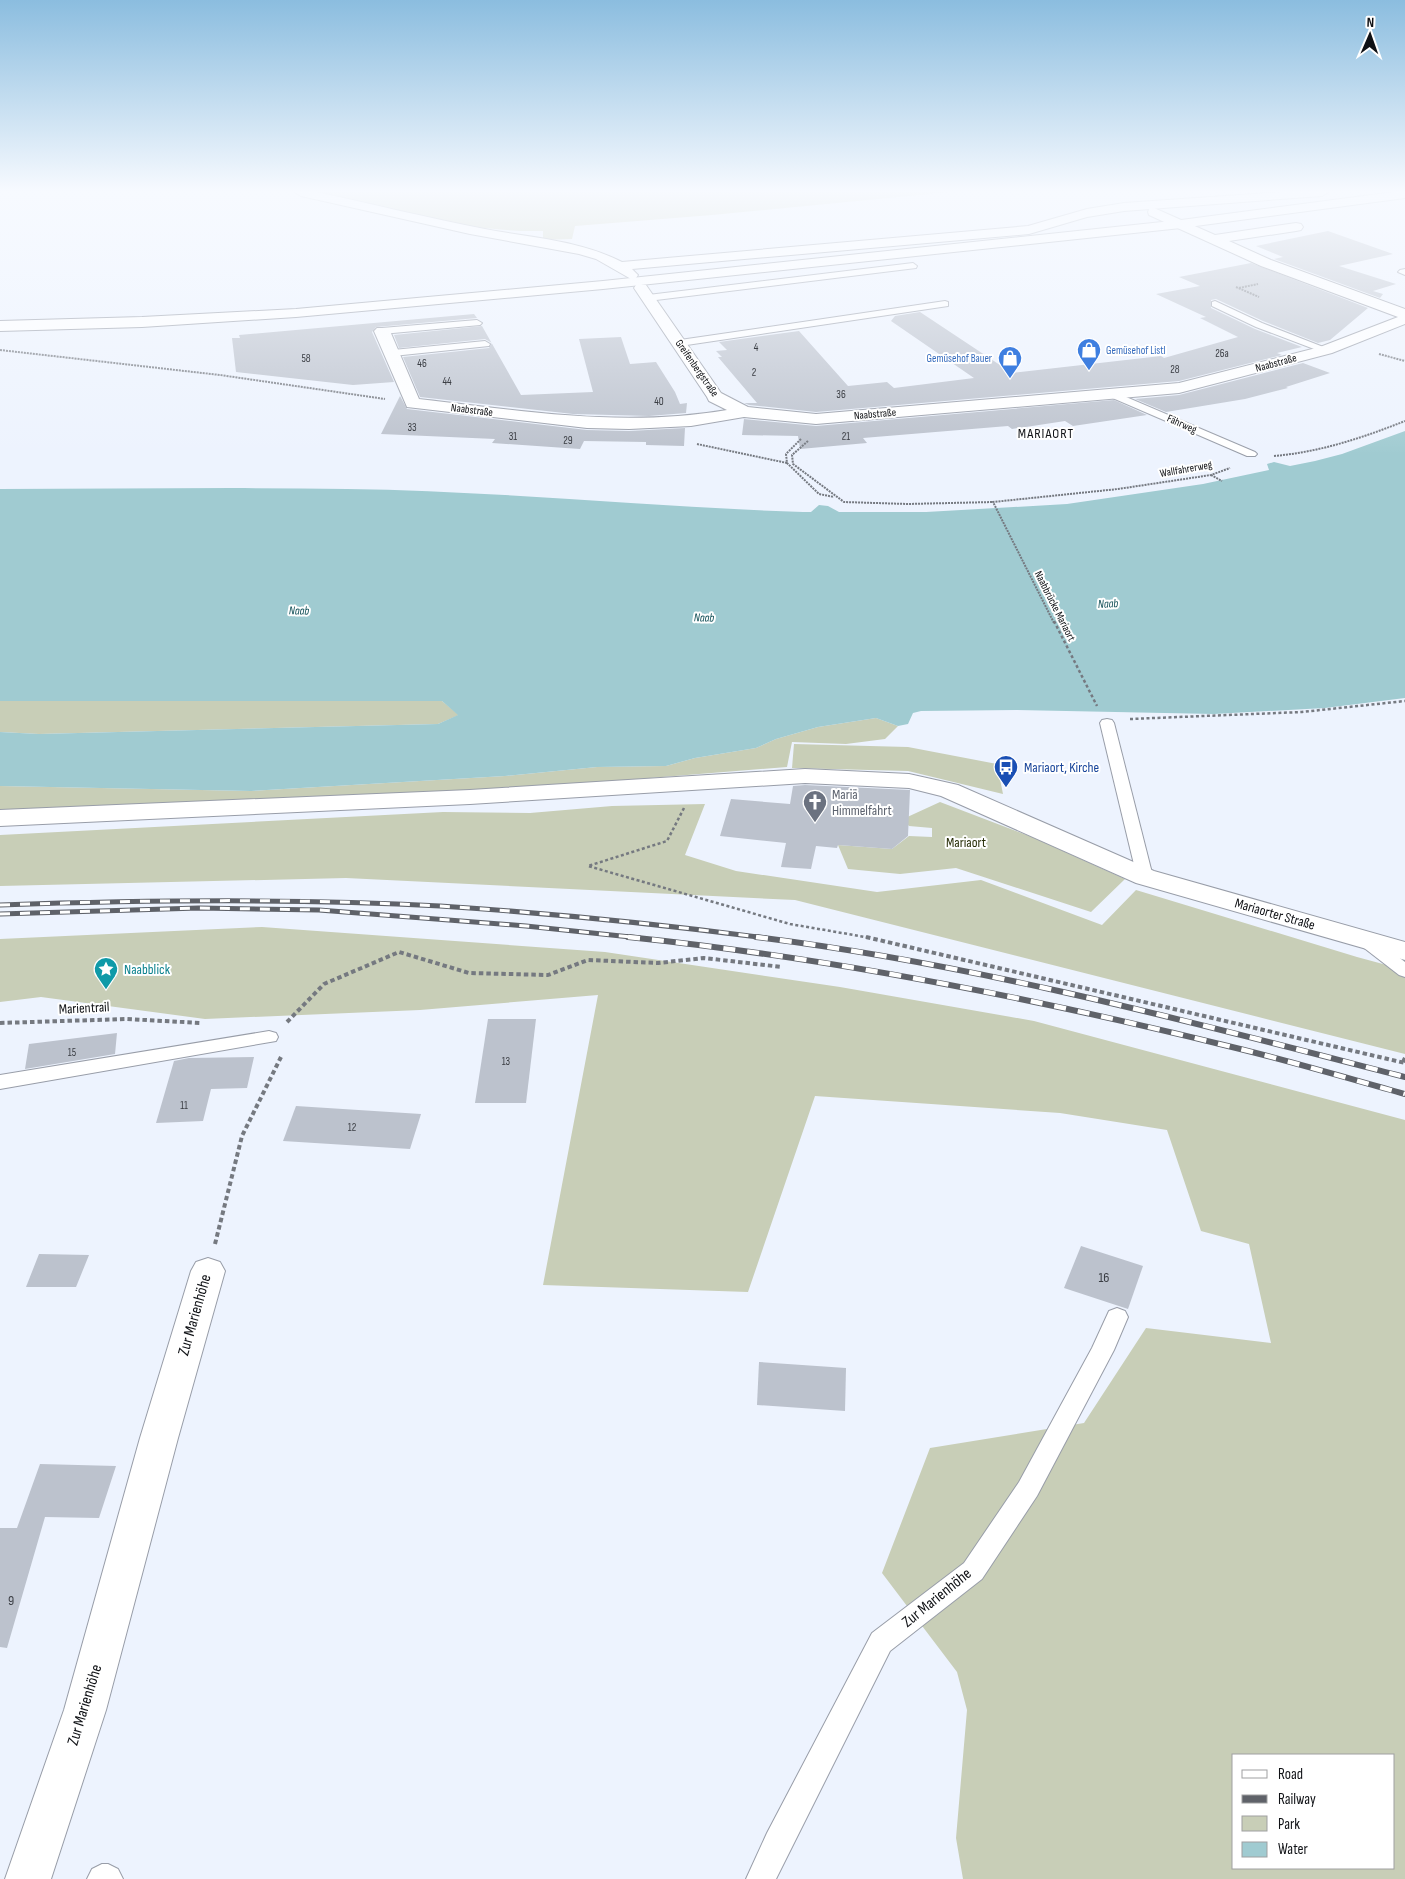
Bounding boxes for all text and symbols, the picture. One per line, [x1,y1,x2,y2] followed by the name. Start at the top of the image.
[1345,10,1395,60] north arrow
[1366,14,1374,31] text: N
[673,337,721,399] street label: Greifenbergstraße
[1076,337,1102,371] shop icon: Gemüsehof Listl
[754,341,759,354] house number: 4
[1106,344,1166,357] place label: Gemüsehof Listl
[997,345,1023,379] shop icon: Gemüsehof Bauer
[1215,347,1229,360] house number: 26a
[1254,351,1298,375] street label: Naabstraße
[301,352,311,365] house number: 58
[927,352,992,365] place label: Gemüsehof Bauer
[417,357,427,370] house number: 46
[1170,363,1180,376] house number: 28
[752,366,757,379] house number: 2
[442,375,452,388] house number: 44
[836,388,846,401] house number: 36
[654,395,664,408] house number: 40
[450,401,494,419] street label: Naabstraße
[853,406,897,422] street label: Naabstraße
[1165,412,1199,437] street label: Fährweg
[407,421,417,434] house number: 33
[1018,425,1074,442] district label: MARIAORT
[509,430,517,443] house number: 31
[842,430,850,443] house number: 21
[563,434,573,447] house number: 29
[1159,458,1214,480] street label: Wallfahrerweg
[1032,569,1079,644] street label: Naabbrücke Mariaort
[1097,596,1119,612] water label: Naab
[289,603,310,619] water label: Naab
[694,610,715,626] water label: Naab
[993,754,1019,788] bus stop icon: Mariaort, Kirche
[1024,759,1099,776] place label: Mariaort, Kirche
[832,786,892,819] place label: Mariä Himmelfahrt
[802,789,828,823] church icon: Mariä Himmelfahrt
[946,834,986,851] park label: Mariaort
[1233,894,1317,934] street label: Mariaorter Straße
[93,956,119,990] place icon: Naabblick
[124,961,171,978] place label: Naabblick
[58,998,110,1018] street label: Marientrail
[68,1046,76,1059] house number: 15
[502,1055,511,1068] house number: 13
[180,1099,188,1112] house number: 11
[348,1121,357,1134] house number: 12
[1098,1269,1110,1286] house number: 16
[174,1272,216,1358] street label: Zur Marienhöhe
[899,1564,975,1632] street label: Zur Marienhöhe
[8,1592,14,1609] house number: 9
[64,1662,106,1748] street label: Zur Marienhöhe
[1232,1754,1395,1869] legend
[1278,1765,1303,1784] text: Road
[1278,1790,1316,1809] text: Railway
[1278,1815,1300,1834] text: Park
[1278,1840,1309,1859] text: Water

